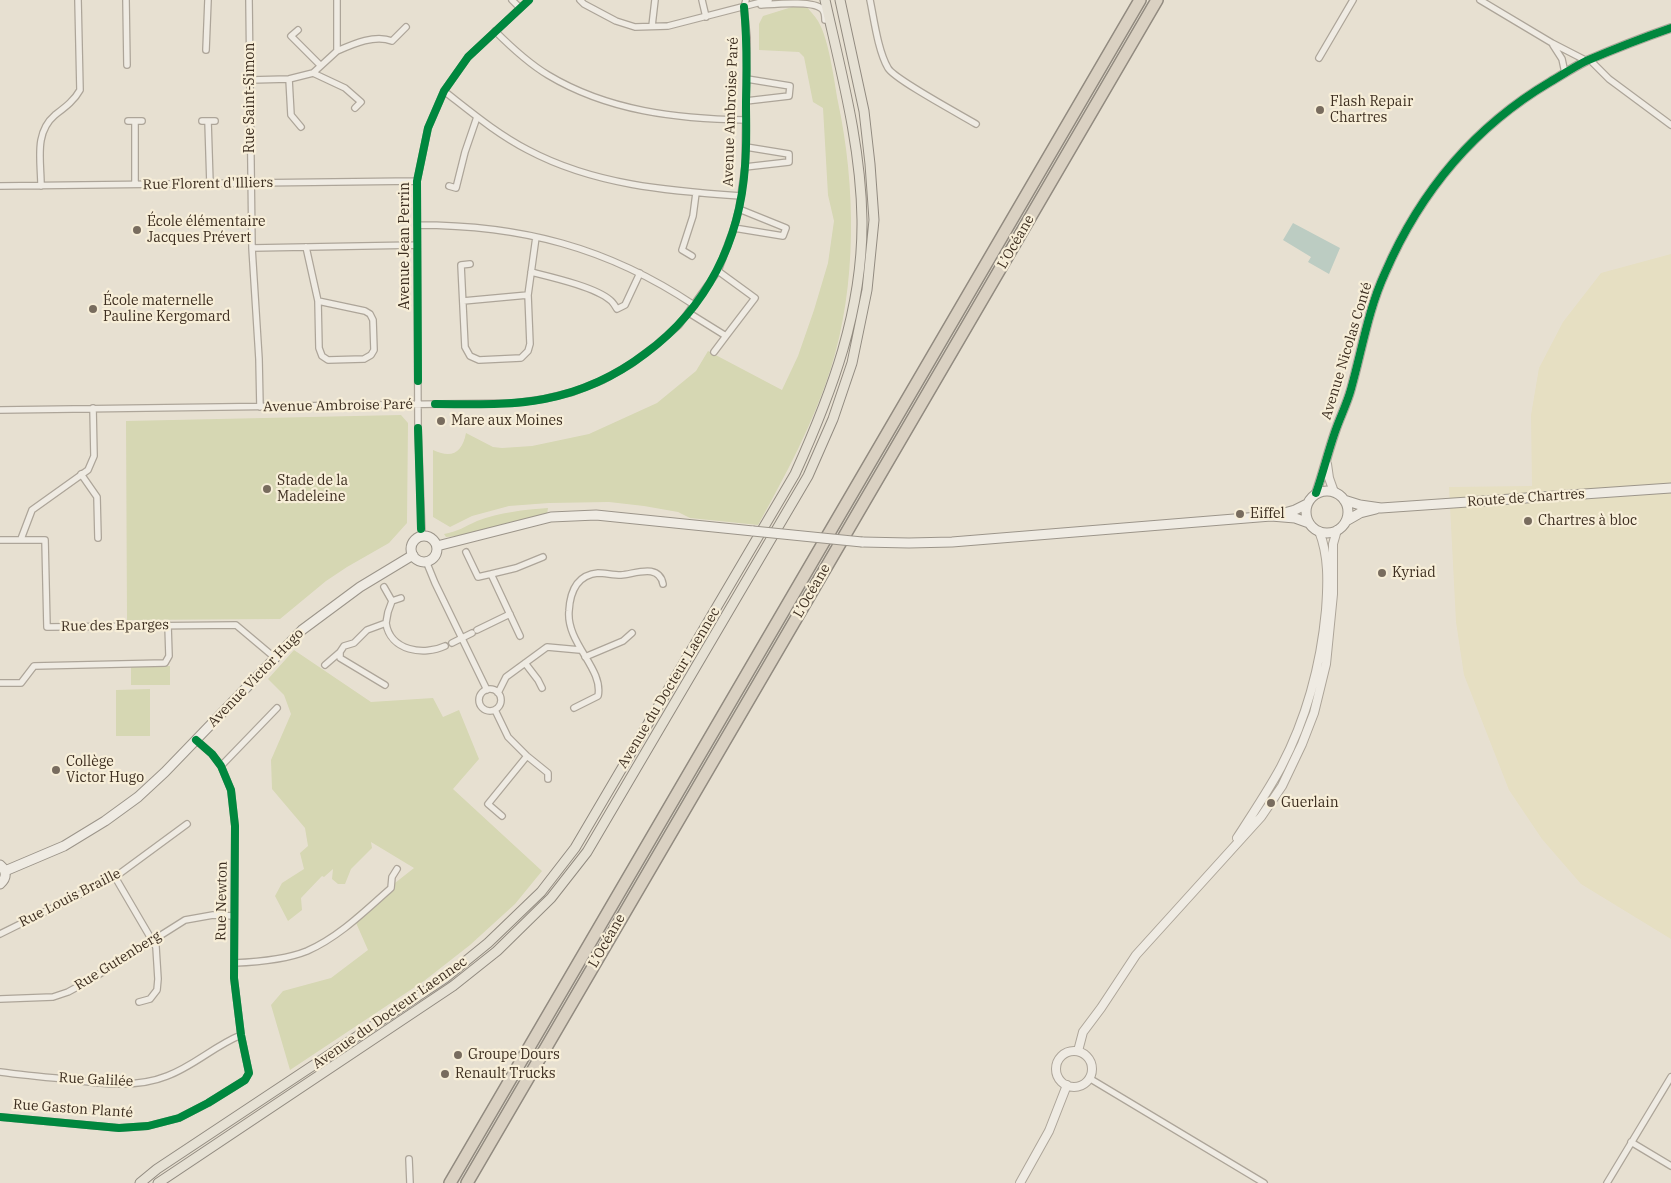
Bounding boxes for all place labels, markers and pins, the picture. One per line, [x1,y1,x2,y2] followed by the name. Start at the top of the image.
[1330,94,1413,126] place label: Flash Repair Chartres
[1314,104,1326,116] marker: Flash Repair Chartres
[147,214,265,246] place label: École élémentaire Jacques Prévert
[131,224,143,236] marker: École élémentaire Jacques Prévert
[103,293,230,326] place label: École maternelle Pauline Kergomard
[87,303,99,315] marker: École maternelle Pauline Kergomard
[451,413,563,429] place label: Mare aux Moines
[435,415,447,427] marker: Mare aux Moines
[277,473,348,506] place label: Stade de la Madeleine
[261,483,273,495] marker: Stade de la Madeleine
[1250,506,1285,522] place label: Eiffel
[1234,508,1246,520] marker: Eiffel
[1538,513,1637,529] place label: Chartres à bloc
[1522,515,1534,527] marker: Chartres à bloc
[1392,565,1436,581] place label: Kyriad
[1376,567,1388,579] marker: Kyriad
[66,754,144,786] place label: Collège Victor Hugo
[50,764,62,776] marker: Collège Victor Hugo
[1281,795,1339,811] place label: Guerlain
[1265,797,1277,809] marker: Guerlain
[468,1047,560,1063] place label: Groupe Dours
[452,1049,464,1061] marker: Groupe Dours
[455,1066,556,1082] place label: Renault Trucks
[439,1068,451,1080] marker: Renault Trucks

